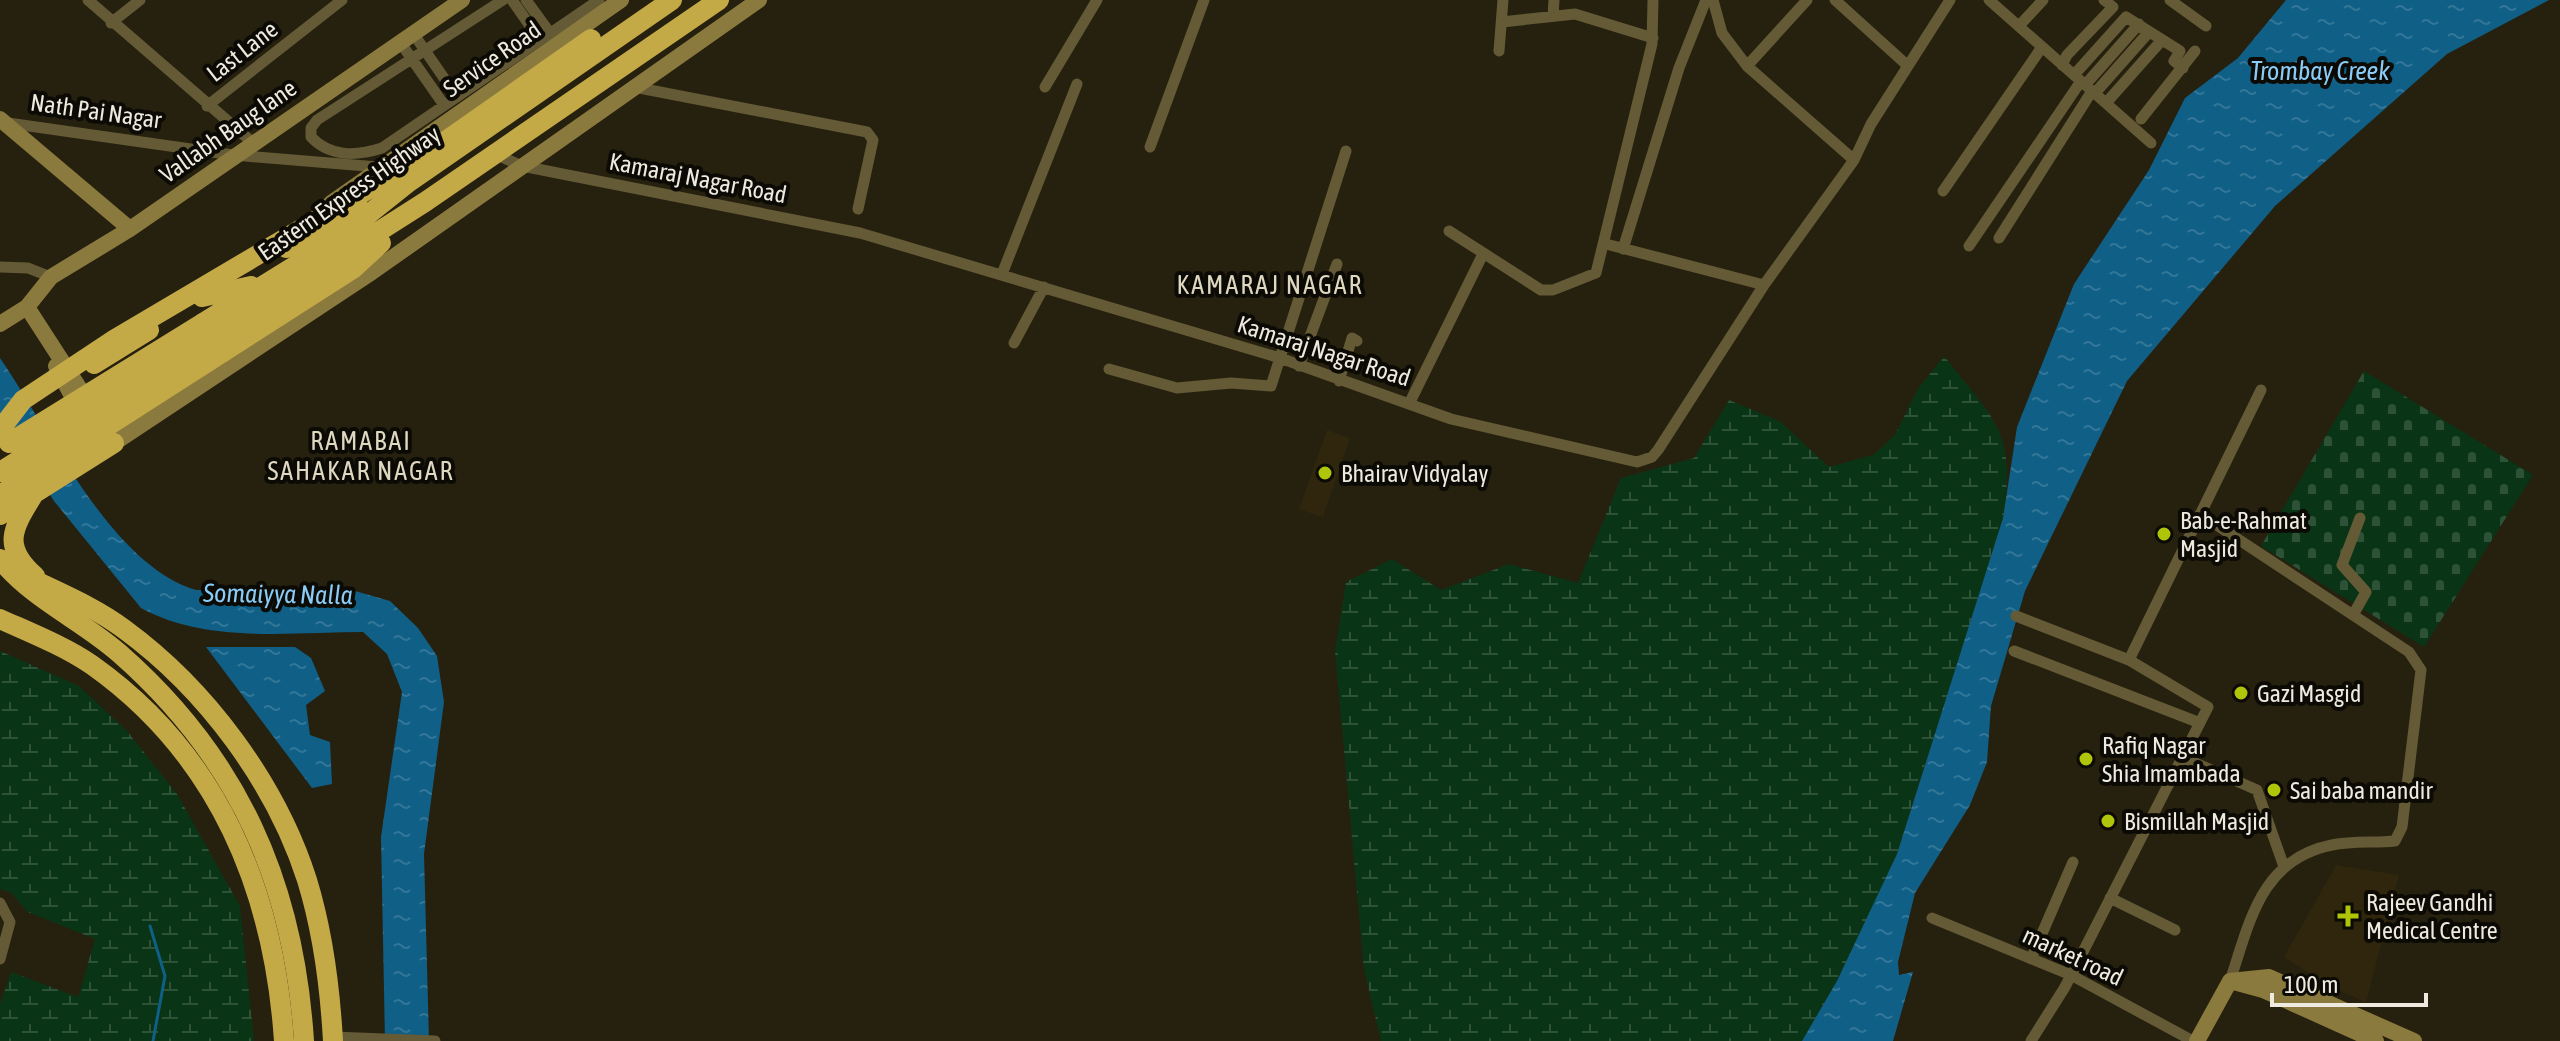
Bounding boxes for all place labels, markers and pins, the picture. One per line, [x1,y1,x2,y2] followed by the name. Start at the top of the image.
[1341,460,1489,487] place label: Bhairav Vidyalay
[1316,464,1334,482] marker: Bhairav Vidyalay
[2180,507,2307,562] place label: Bab-e-Rahmat Masjid
[2155,525,2173,543] marker: Bab-e-Rahmat Masjid
[2257,680,2361,707] place label: Gazi Masgid
[2232,684,2250,702] marker: Gazi Masgid
[2102,732,2241,787] place label: Rafiq Nagar Shia Imambada
[2077,750,2095,768] marker: Rafiq Nagar Shia Imambada
[2290,777,2433,804] place label: Sai baba mandir
[2265,781,2283,799] marker: Sai baba mandir
[2124,808,2269,835] place label: Bismillah Masjid
[2099,812,2117,830] marker: Bismillah Masjid
[2366,889,2498,944] place label: Rajeev Gandhi Medical Centre
[2337,905,2359,927] marker: Rajeev Gandhi Medical Centre

